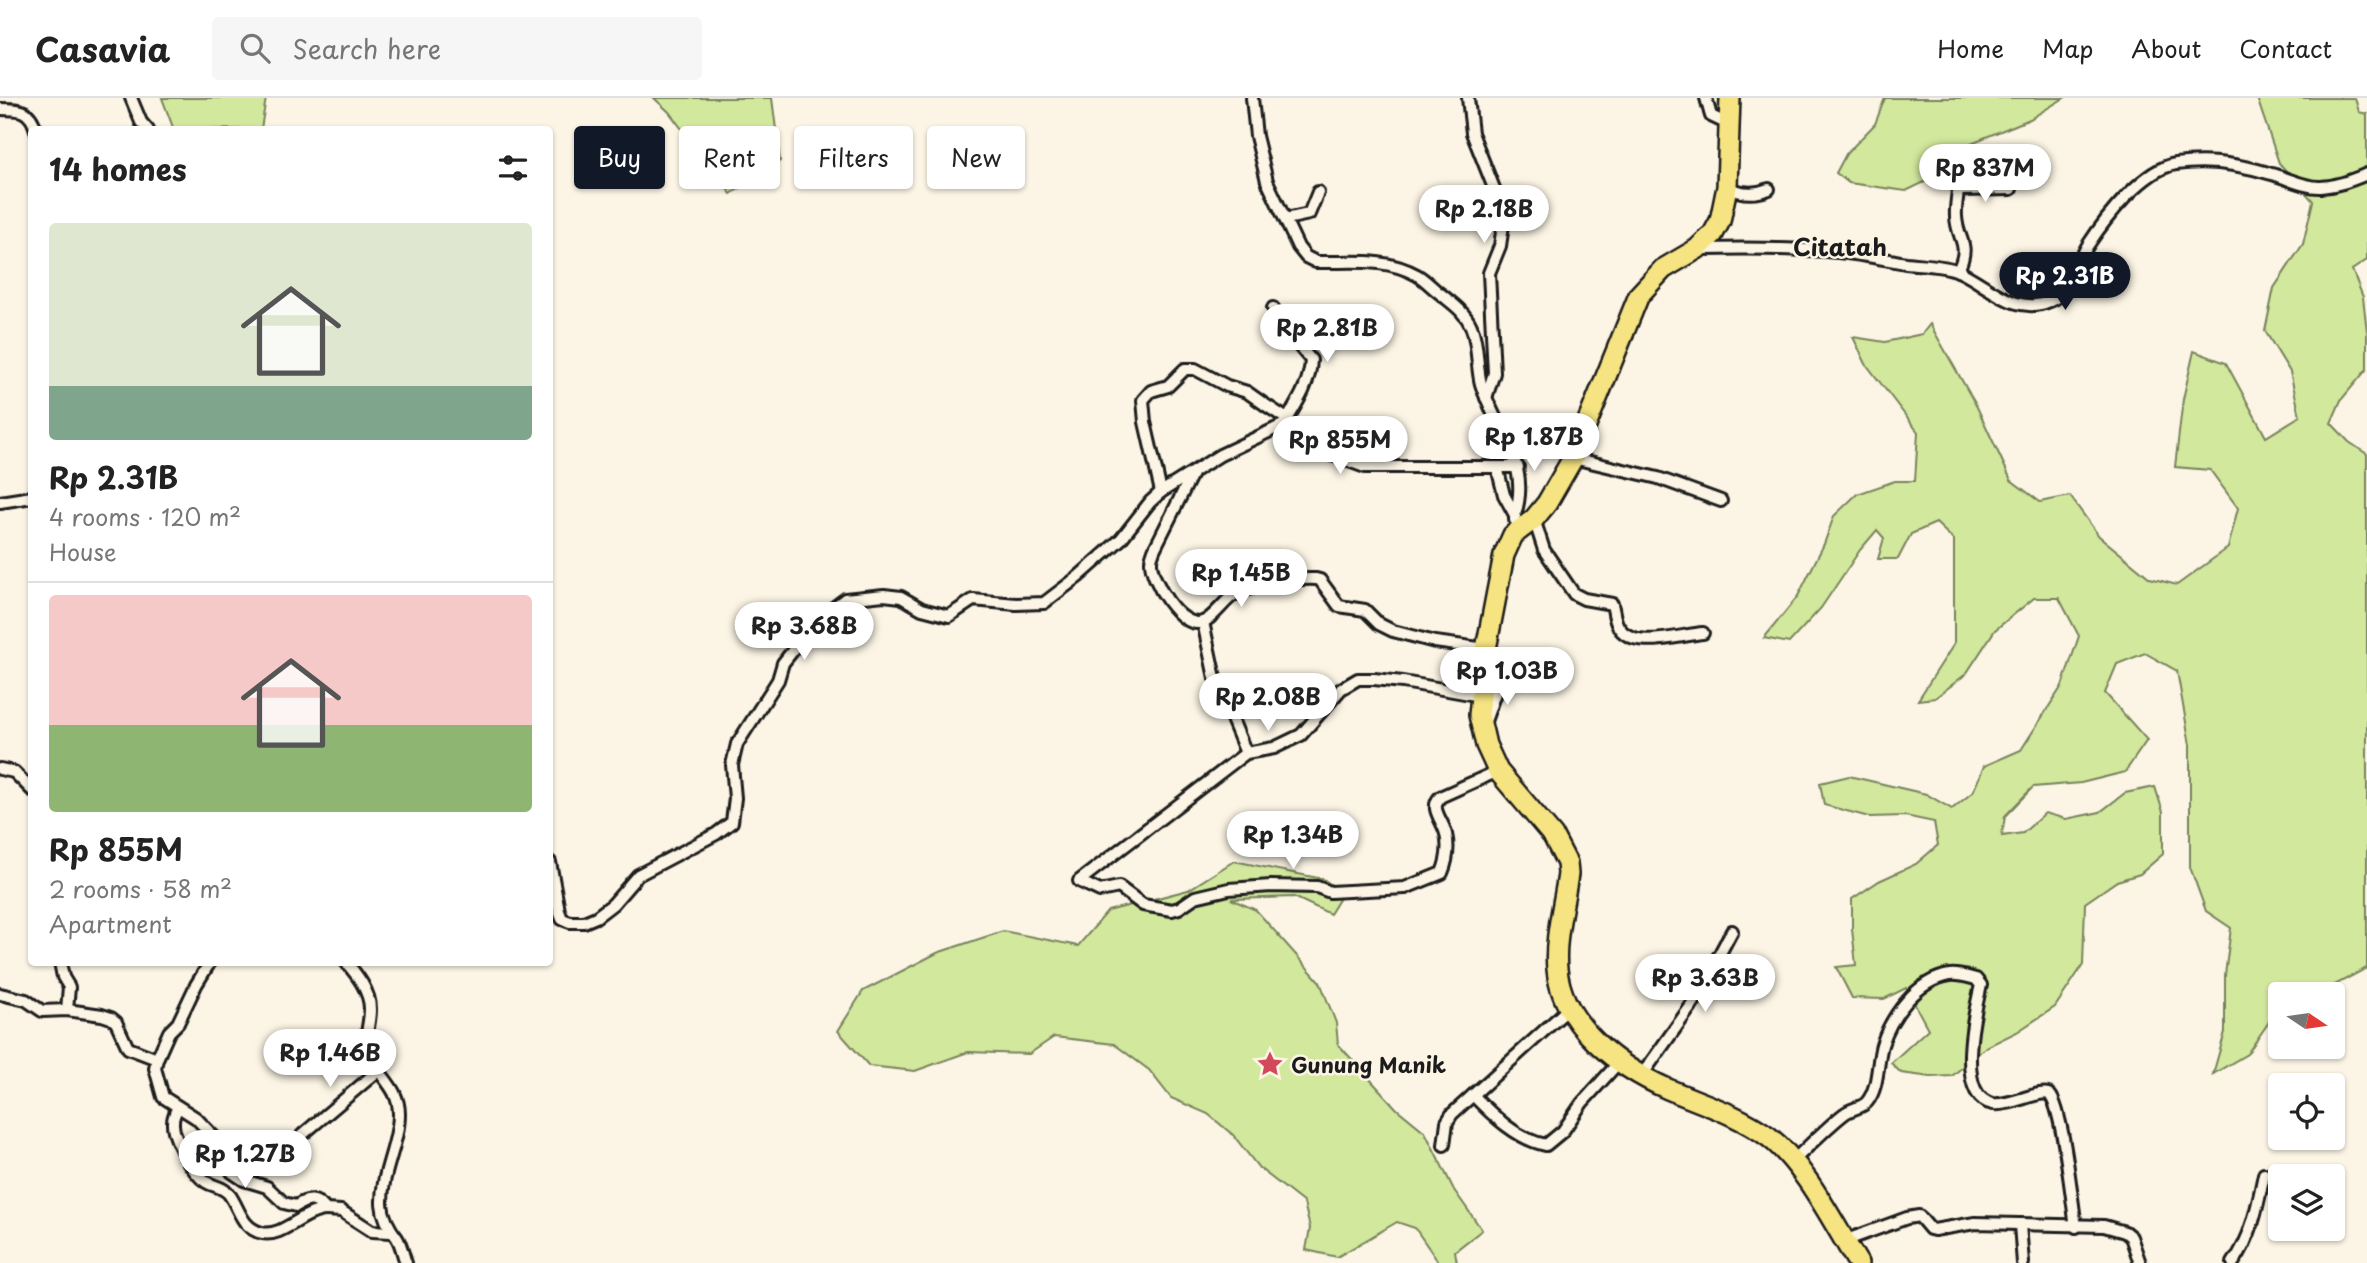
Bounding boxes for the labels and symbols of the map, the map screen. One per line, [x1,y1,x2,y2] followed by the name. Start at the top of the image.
[1920,144,2050,204] pin: Rp 837M
[1412,186,1556,245] pin: Rp 2.18B
[1793,228,1887,264] district label: Citatah
[1993,252,2137,312] pin: Rp 2.31B
[1255,304,1399,364] pin: Rp 2.81B
[1462,414,1606,473] pin: Rp 1.87B
[1275,416,1405,476] pin: Rp 855M
[1169,550,1313,609] pin: Rp 1.45B
[732,602,876,662] pin: Rp 3.68B
[1435,648,1579,707] pin: Rp 1.03B
[1196,674,1340,733] pin: Rp 2.08B
[1221,812,1365,871] pin: Rp 1.34B
[1633,954,1777,1014] pin: Rp 3.63B
[2268,982,2345,1059] north arrow
[258,1030,402,1089] pin: Rp 1.46B
[1291,1048,1446,1080] place label: Gunung Manik
[1255,1049,1285,1079] place icon: Gunung Manik
[173,1130,317,1190] pin: Rp 1.27B

